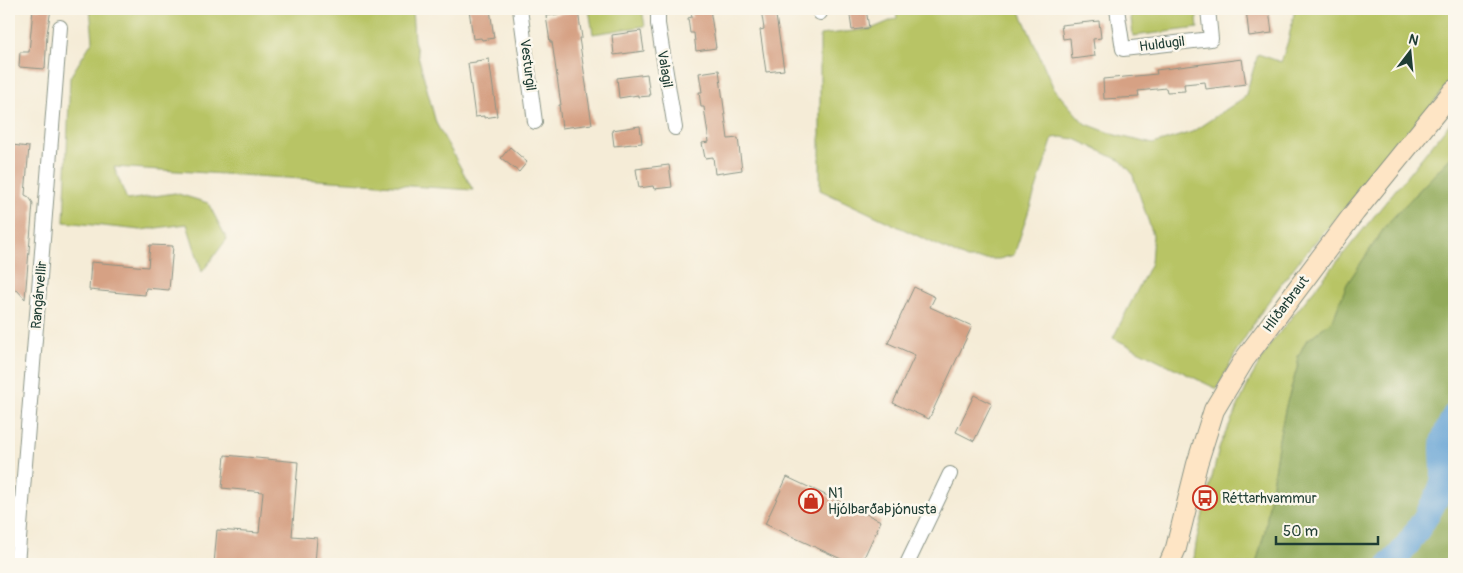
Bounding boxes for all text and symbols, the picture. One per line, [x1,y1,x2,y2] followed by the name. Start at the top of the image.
[1386,28,1436,78] north arrow
[1407,31,1420,49] text: N
[1138,33,1186,55] street label: Huldugil
[516,38,540,92] street label: Vesturgil
[654,49,676,89] street label: Valagil
[28,260,50,330] street label: Rangárvellir
[1259,272,1313,336] street label: Hlíðarbraut
[828,485,936,518] place label: N1 Hjólbarðaþjónusta
[1192,485,1218,511] bus stop icon: Réttarhvammur
[798,488,824,514] shop icon: N1 Hjólbarðaþjónusta
[1222,490,1317,507] place label: Réttarhvammur
[1276,513,1378,545] scale bar
[1283,522,1318,541] text: 50 m

